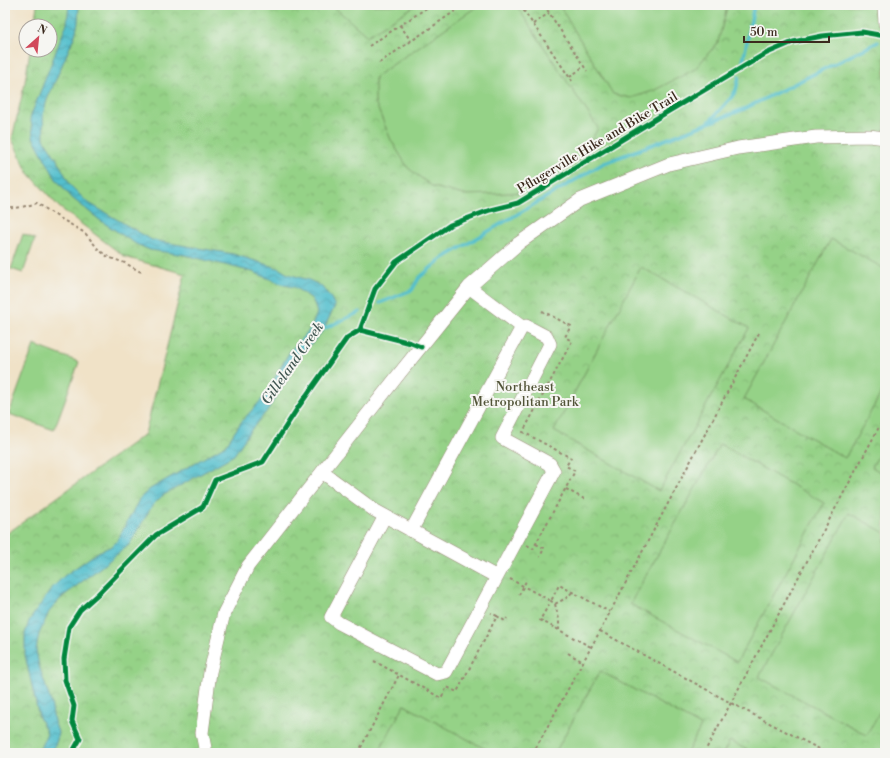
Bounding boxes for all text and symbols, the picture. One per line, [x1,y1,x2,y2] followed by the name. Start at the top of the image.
[18,18,58,58] north arrow
[744,18,829,44] scale bar
[35,22,49,38] text: N
[750,25,778,40] text: 50 m
[514,88,681,197] street label: Pflugerville Hike and Bike Trail
[258,319,328,408] water label: Gilleland Creek
[471,379,580,410] park label: Northeast Metropolitan Park

